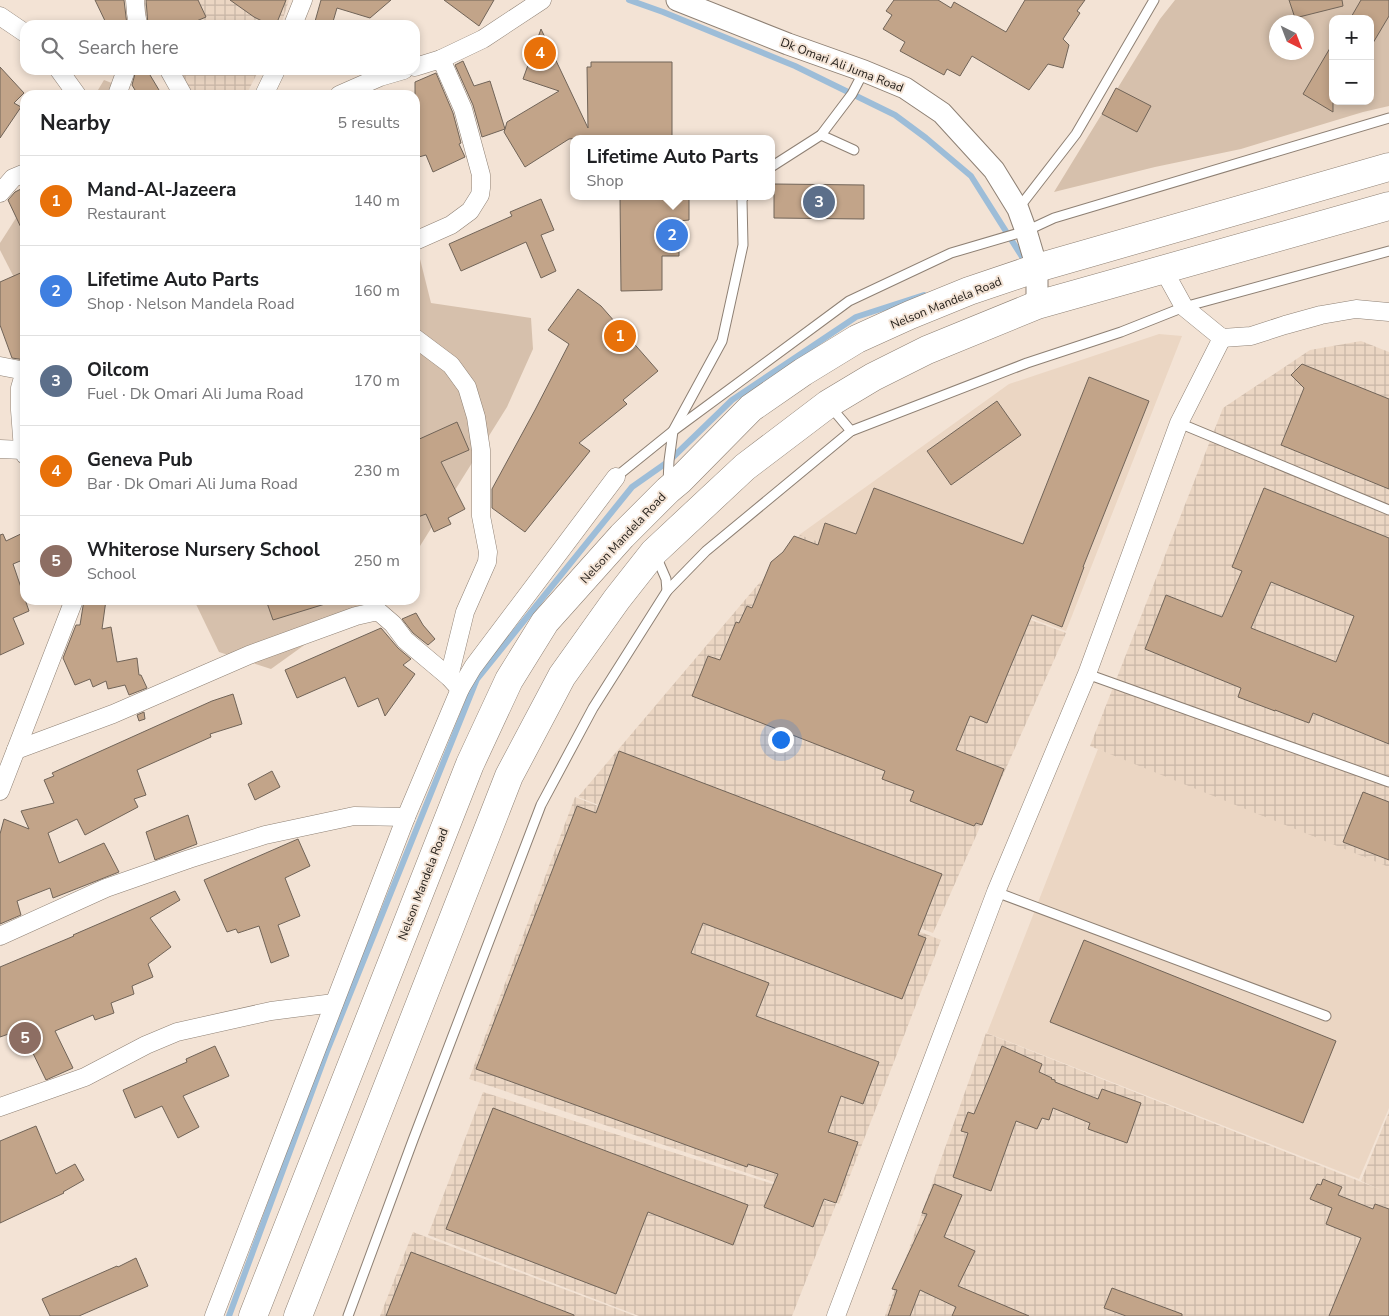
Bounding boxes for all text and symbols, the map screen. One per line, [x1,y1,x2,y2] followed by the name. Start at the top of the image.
[1269,15,1314,60] north arrow
[1329,15,1374,105] map controls
[1329,15,1374,60] button: +
[20,20,420,75] search box
[38,34,66,62] icon: search
[524,34,556,72] pin: 4
[778,34,906,96] street label: Dk Omari Ali Juma Road
[78,35,179,61] text: Search here
[1329,60,1374,105] button: −
[40,109,110,137] text: Nearby
[338,112,400,134] text: 5 results
[570,135,775,200] popup
[587,144,759,170] text: Lifetime Auto Parts
[587,170,624,192] text: Shop
[87,177,236,203] text: Mand-Al-Jazeera
[803,183,835,221] pin: 3
[51,190,61,212] text: 1
[353,190,400,212] text: 140 m
[87,203,166,225] text: Restaurant
[656,216,688,254] pin: 2
[87,267,259,293] text: Lifetime Auto Parts
[888,273,1004,333] street label: Nelson Mandela Road
[51,280,61,302] text: 2
[353,280,400,302] text: 160 m
[87,293,294,315] text: Shop · Nelson Mandela Road
[604,317,636,355] pin: 1
[87,357,149,383] text: Oilcom
[51,370,61,392] text: 3
[353,370,400,392] text: 170 m
[87,383,304,405] text: Fuel · Dk Omari Ali Juma Road
[87,447,193,473] text: Geneva Pub
[51,460,61,482] text: 4
[353,460,400,482] text: 230 m
[87,473,298,495] text: Bar · Dk Omari Ali Juma Road
[577,489,669,587] street label: Nelson Mandela Road
[87,537,320,563] text: Whiterose Nursery School
[51,550,61,572] text: 5
[353,550,400,572] text: 250 m
[87,563,136,585] text: School
[768,727,794,753] your location
[394,826,452,942] street label: Nelson Mandela Road
[9,1019,41,1057] pin: 5

